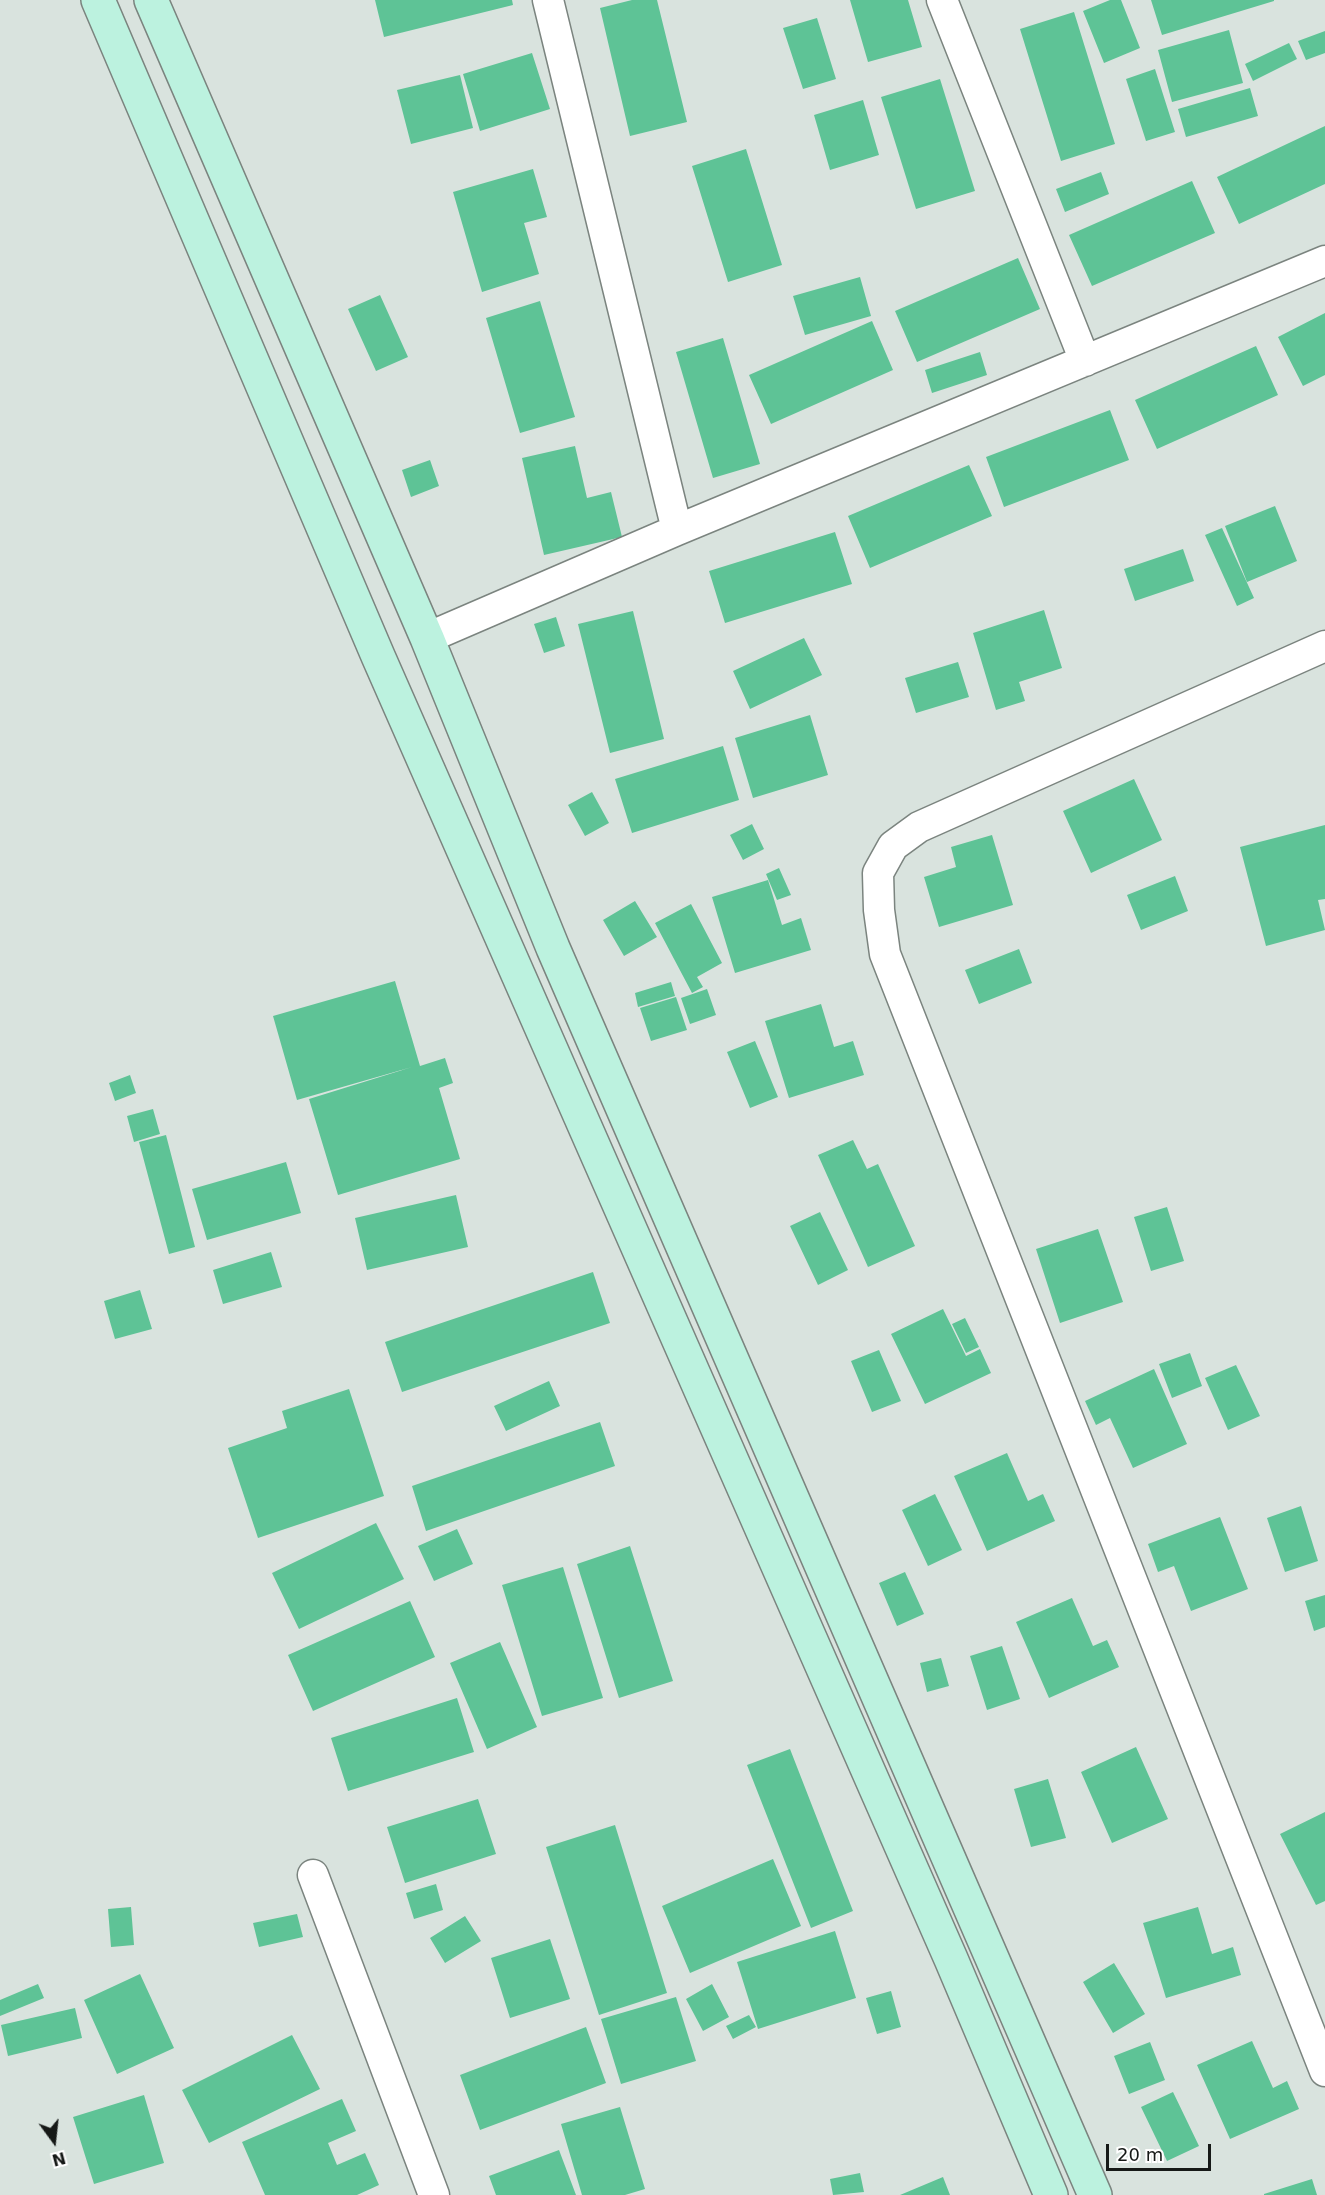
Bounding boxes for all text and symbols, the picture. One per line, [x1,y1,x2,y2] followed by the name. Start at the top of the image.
[24,2111,84,2171] north arrow
[1109,2132,1214,2170] scale bar
[1117,2144,1163,2165] text: 20 m
[50,2148,68,2170] text: N

